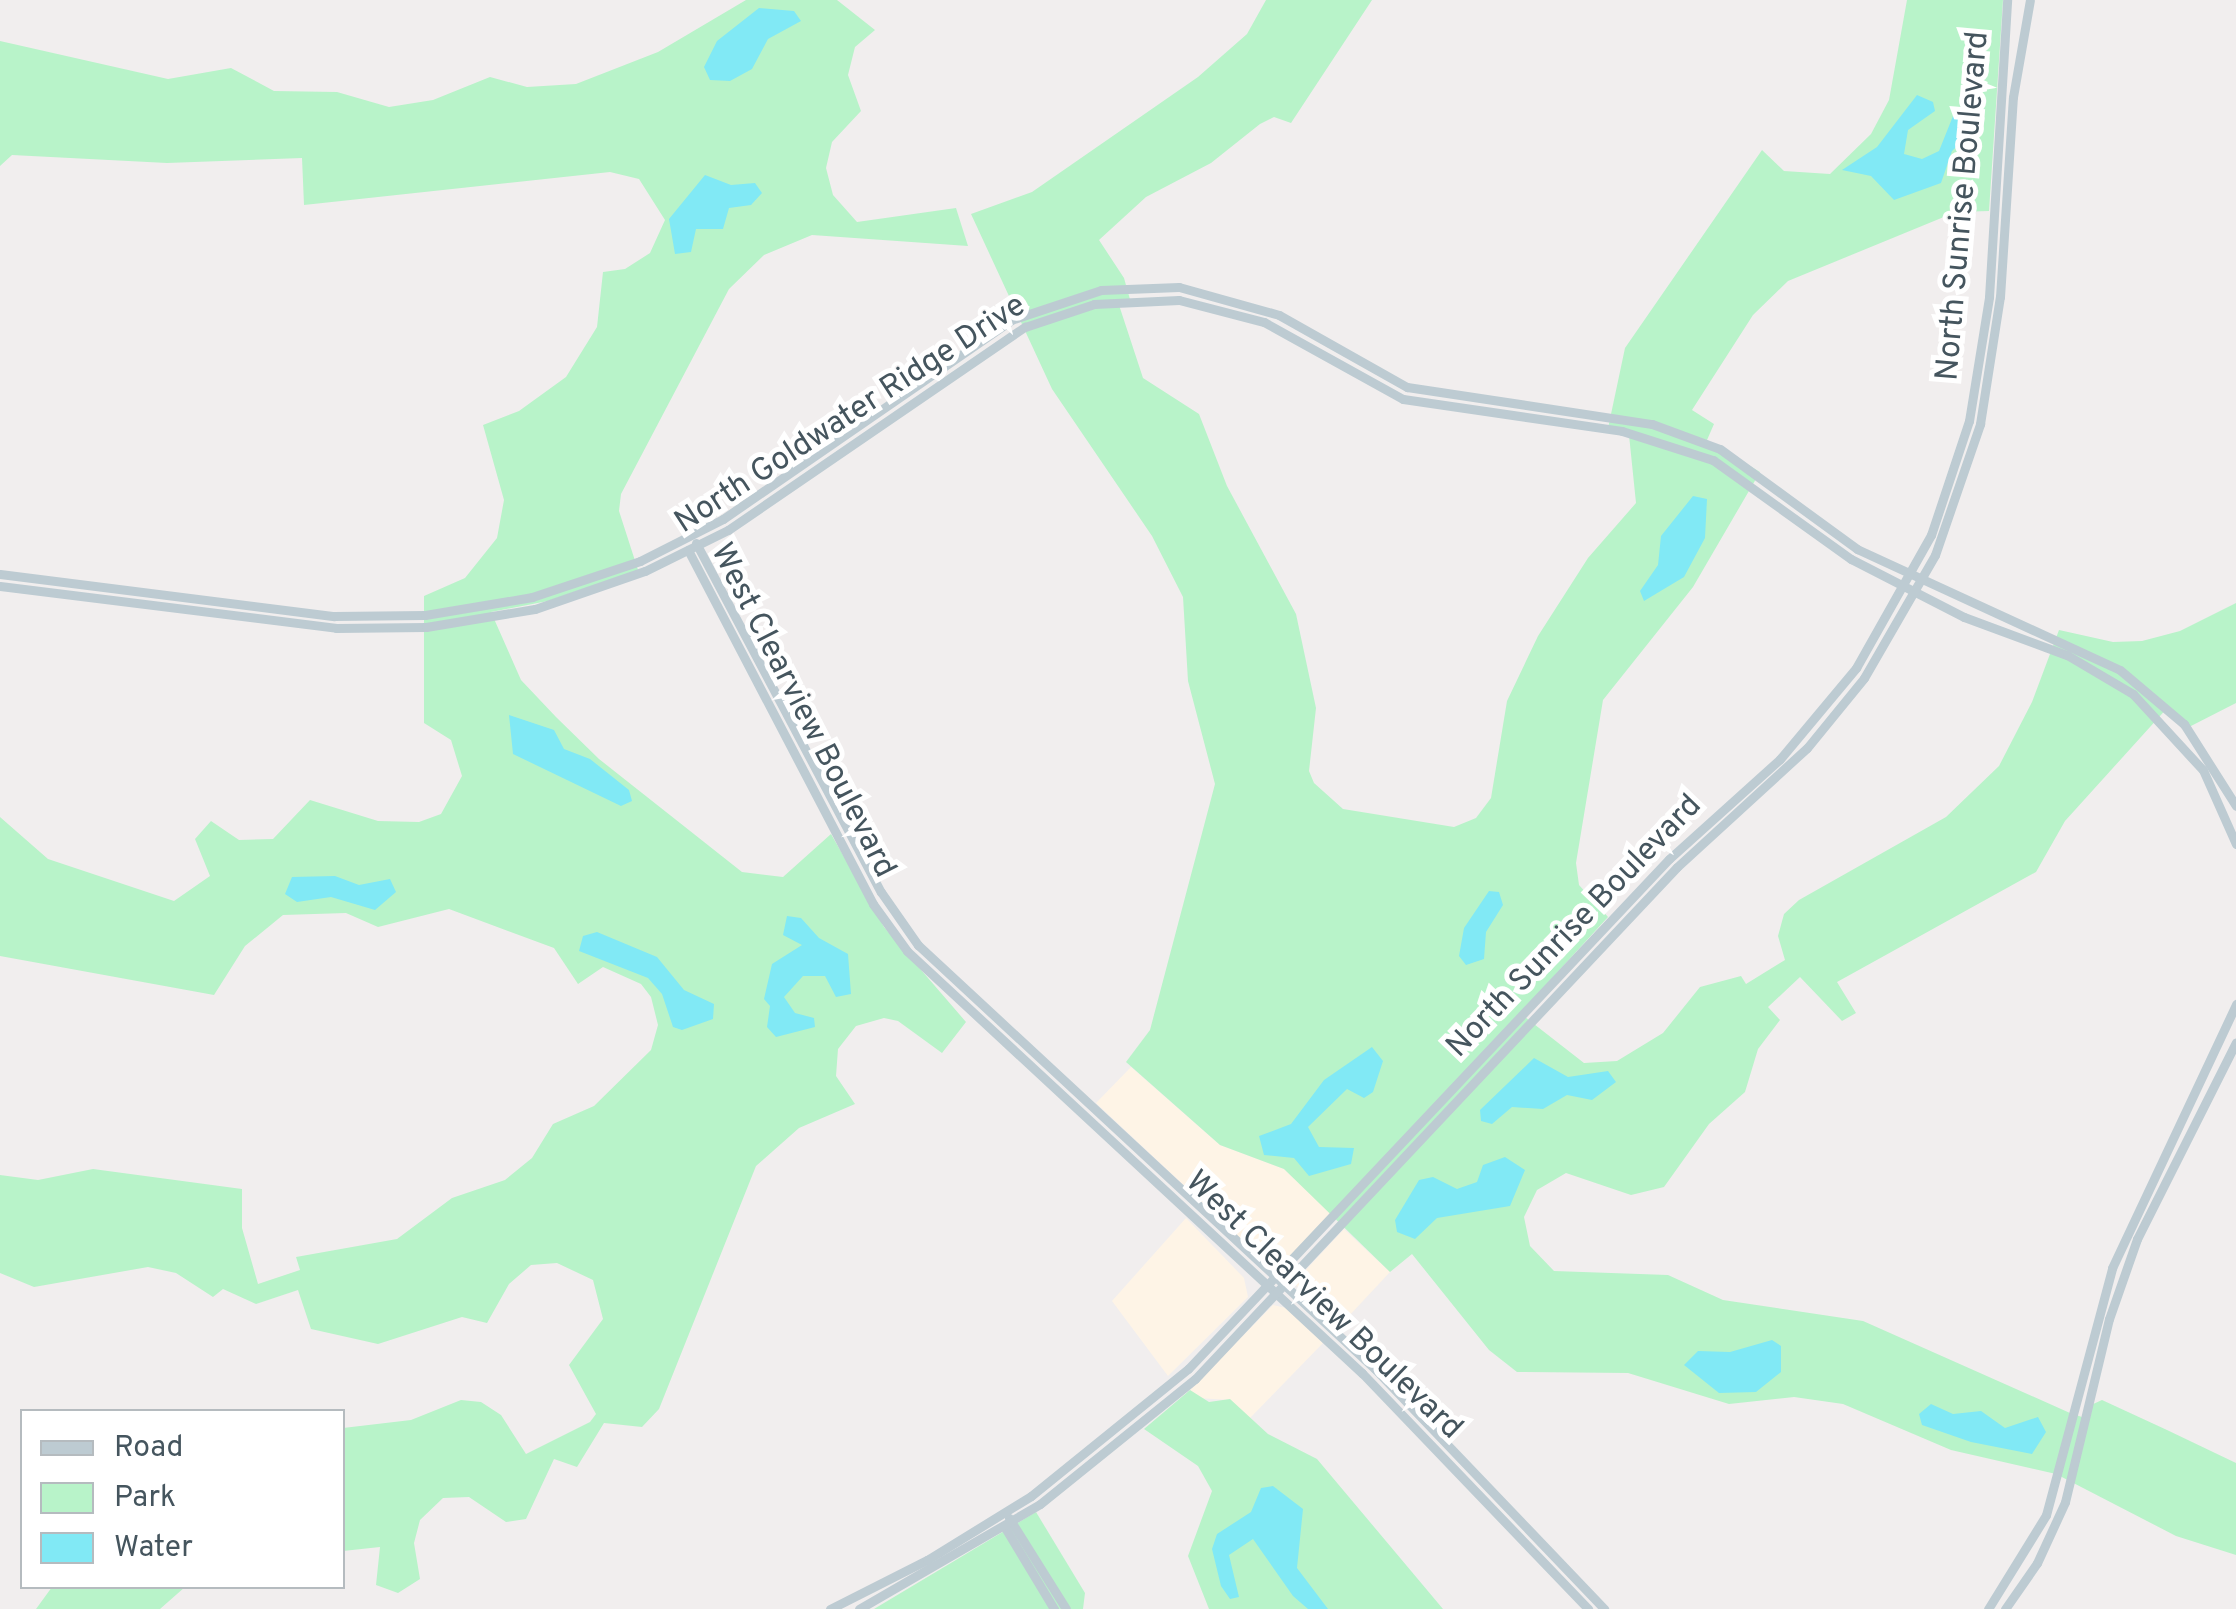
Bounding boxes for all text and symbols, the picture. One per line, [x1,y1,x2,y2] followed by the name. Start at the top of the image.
[1930,30,1998,382] street label: North Sunrise Boulevard
[668,287,1034,543] street label: North Goldwater Ridge Drive
[701,537,903,885] street label: West Clearview Boulevard
[1439,788,1711,1066] street label: North Sunrise Boulevard
[1177,1164,1469,1448] street label: West Clearview Boulevard
[20,1409,345,1589] legend
[114,1430,183,1467] text: Road
[114,1480,176,1517] text: Park
[114,1530,193,1567] text: Water

